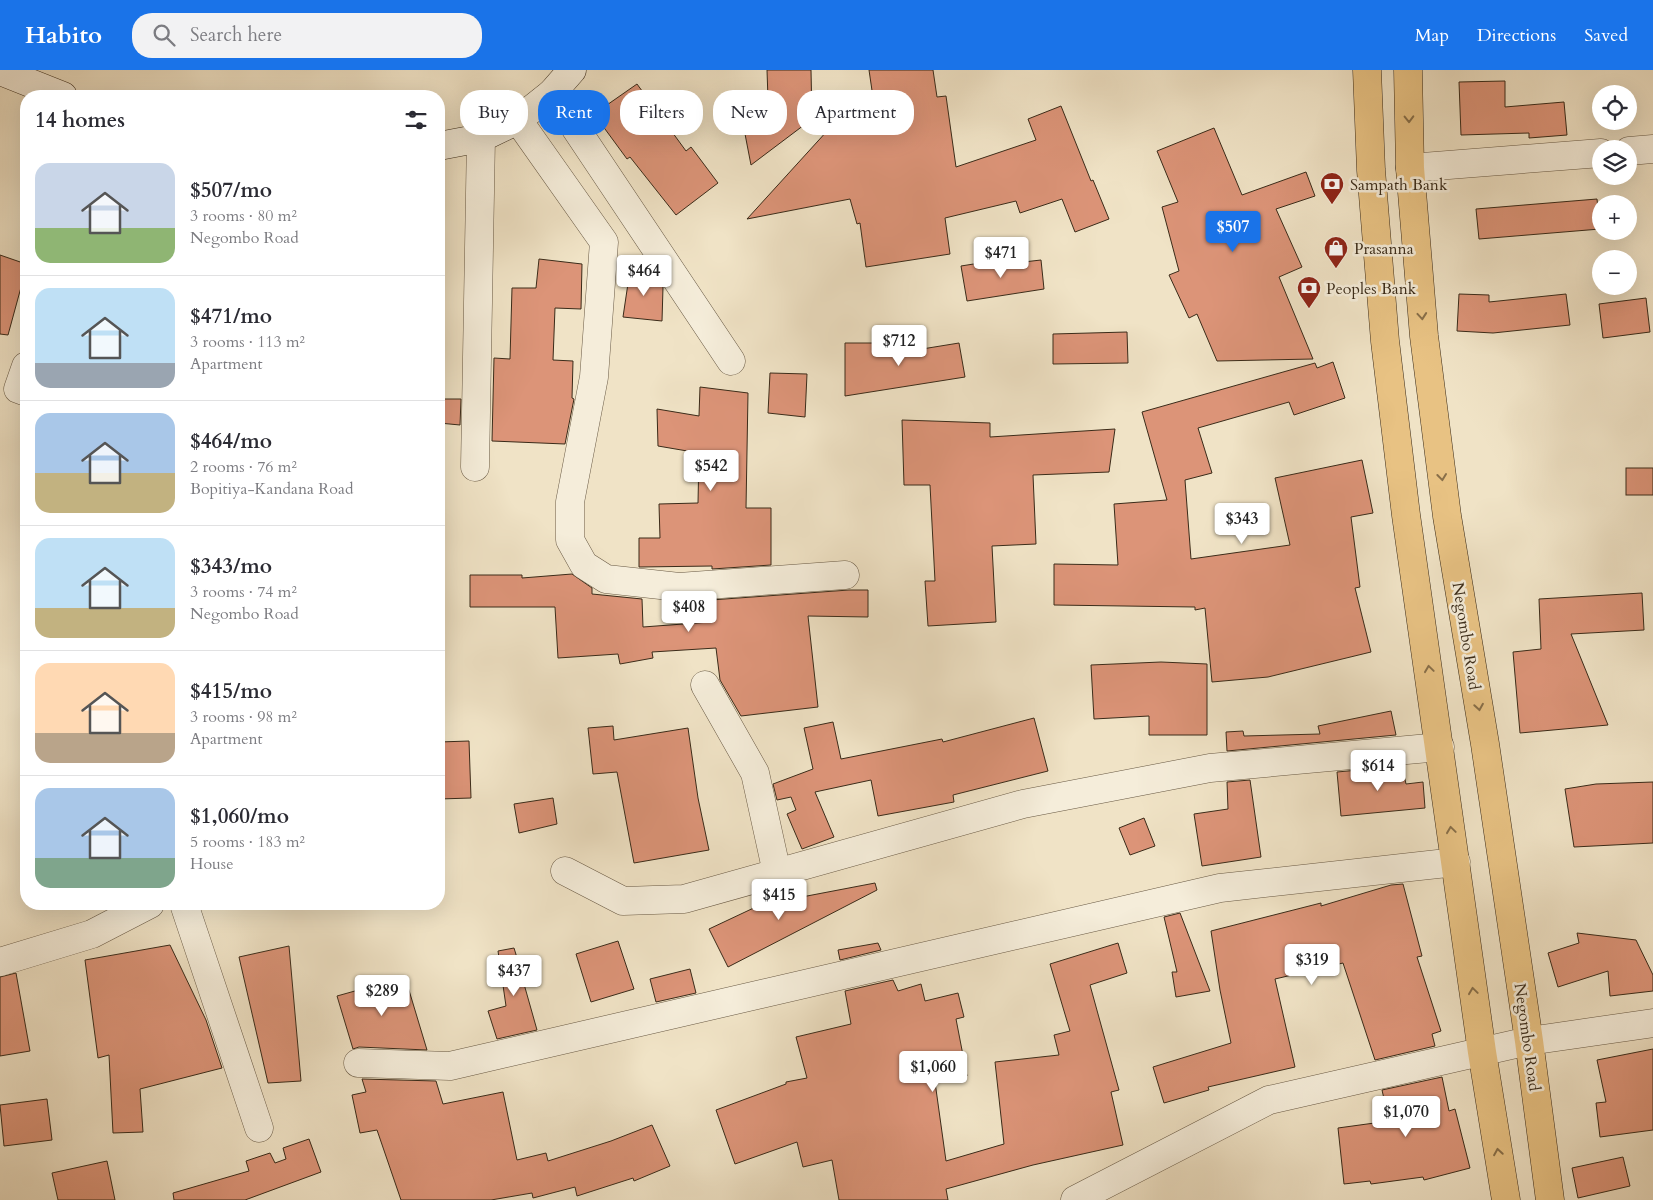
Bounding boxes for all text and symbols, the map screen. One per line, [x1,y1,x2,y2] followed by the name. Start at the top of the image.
[132,13,482,58] search box
[25,19,102,52] text: Habito
[150,21,178,49] icon: search
[190,22,282,48] text: Search here
[1415,23,1449,48] text: Map
[1477,23,1556,48] text: Directions
[1584,23,1628,48] text: Saved
[1592,85,1637,295] map controls
[1592,85,1637,130] button: locate
[460,90,528,135] chip: Buy
[538,90,610,135] chip: Rent
[620,90,703,135] chip: Filters
[713,90,787,135] chip: New
[797,90,914,135] chip: Apartment
[35,106,125,135] text: 14 homes
[402,106,430,134] icon: filters
[1404,115,1415,123] one-way arrow
[1592,140,1637,185] button: layers
[1319,171,1345,205] bank icon: Sampath Bank
[1350,174,1448,196] place label: Sampath Bank
[190,176,272,205] text: $507/mo
[75,183,135,243] icon: home
[1592,195,1637,240] button: +
[190,205,297,227] text: 3 rooms · 80 m²
[1203,210,1263,253] pin: $507
[1217,216,1249,238] text: $507
[190,227,299,249] text: Negombo Road
[1323,235,1349,269] shop icon: Prasanna
[971,236,1031,279] pin: $471
[1354,238,1414,260] place label: Prasanna
[985,242,1017,264] text: $471
[1592,250,1637,295] button: −
[614,254,674,297] pin: $464
[628,260,660,282] text: $464
[1296,275,1322,309] bank icon: Peoples Bank
[1326,278,1417,300] place label: Peoples Bank
[190,302,272,331] text: $471/mo
[75,308,135,368] icon: home
[1416,312,1427,320] one-way arrow
[869,324,929,367] pin: $712
[883,330,915,352] text: $712
[190,331,305,353] text: 3 rooms · 113 m²
[190,353,263,375] text: Apartment
[190,427,272,456] text: $464/mo
[75,433,135,493] icon: home
[681,450,741,492] pin: $542
[695,455,727,477] text: $542
[190,456,297,478] text: 2 rooms · 76 m²
[1436,473,1447,481] one-way arrow
[190,478,353,500] text: Bopitiya-Kandana Road
[1212,502,1272,545] pin: $343
[1226,508,1258,530] text: $343
[190,552,272,581] text: $343/mo
[75,558,135,618] icon: home
[190,581,297,603] text: 3 rooms · 74 m²
[1447,581,1485,692] street label: Negombo Road
[659,590,719,633] pin: $408
[673,596,705,618] text: $408
[190,603,299,625] text: Negombo Road
[1424,665,1434,674] one-way arrow
[190,677,272,706] text: $415/mo
[75,683,135,743] icon: home
[1473,702,1483,711] one-way arrow
[190,706,297,728] text: 3 rooms · 98 m²
[190,728,263,750] text: Apartment
[1348,750,1408,792] pin: $614
[1362,755,1394,777] text: $614
[190,802,289,831] text: $1,060/mo
[75,808,135,868] icon: home
[1446,826,1457,834] one-way arrow
[190,831,305,853] text: 5 rooms · 183 m²
[190,853,233,875] text: House
[749,878,809,921] pin: $415
[763,884,795,906] text: $415
[1282,944,1342,986] pin: $319
[1296,949,1328,971] text: $319
[484,954,544,997] pin: $437
[498,960,530,982] text: $437
[352,974,412,1017] pin: $289
[366,980,398,1002] text: $289
[1509,982,1546,1093] street label: Negombo Road
[1469,987,1479,996] one-way arrow
[892,1050,974,1093] pin: $1,060
[910,1056,956,1078] text: $1,060
[1365,1096,1447,1138] pin: $1,070
[1383,1101,1429,1123] text: $1,070
[1494,1148,1504,1156] one-way arrow

